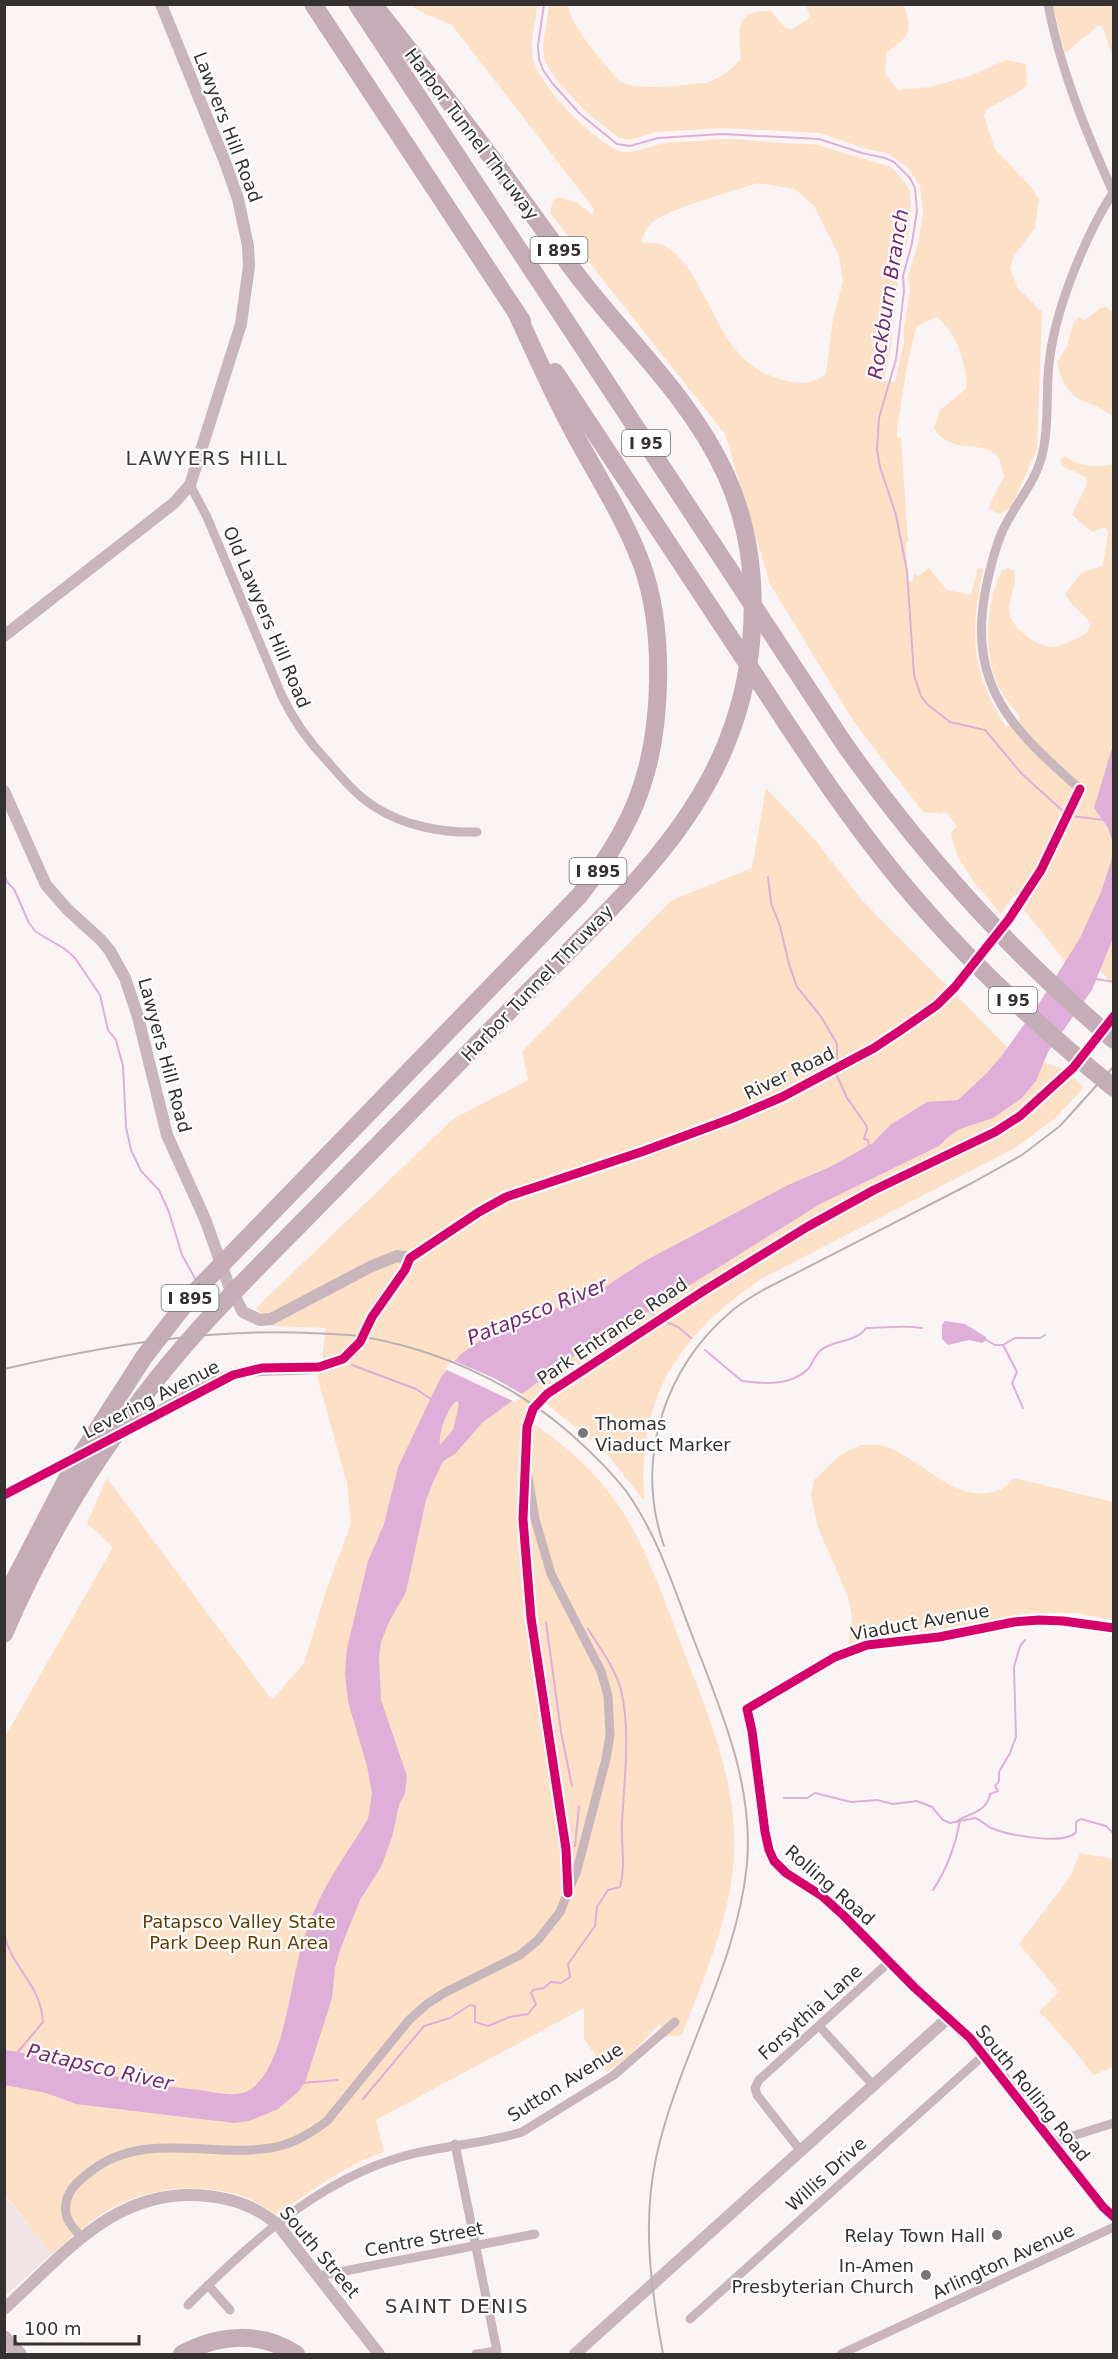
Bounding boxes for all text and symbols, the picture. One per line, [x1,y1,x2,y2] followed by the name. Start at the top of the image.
[401,44,544,224] street label: Harbor Tunnel Thruway
[190,49,266,205] street label: Lawyers Hill Road
[863,207,913,381] water label: Rockburn Branch
[530,237,588,263] road number: I 895
[622,430,670,456] road number: I 95
[126,446,289,470] district label: LAWYERS HILL
[219,523,315,711] street label: Old Lawyers Hill Road
[570,858,626,884] road number: I 895
[457,900,618,1066] street label: Harbor Tunnel Thruway
[134,975,196,1135] street label: Lawyers Hill Road
[989,987,1037,1013] road number: I 95
[741,1042,837,1104] street label: River Road
[463,1271,612,1350] water label: Patapsco River
[533,1273,691,1389] street label: Park Entrance Road
[162,1285,219,1311] road number: I 895
[79,1356,223,1442] street label: Levering Avenue
[594,1413,731,1455] place label: Thomas Viaduct Marker
[576,1426,590,1440] marker: Thomas Viaduct Marker
[849,1599,991,1645] street label: Viaduct Avenue
[781,1841,879,1929] street label: Rolling Road
[142,1911,336,1953] park label: Patapsco Valley State Park Deep Run Area
[754,1960,866,2064] street label: Forsythia Lane
[972,2021,1094,2165] street label: South Rolling Road
[503,2038,627,2126] street label: Sutton Avenue
[25,2039,177,2096] water label: Patapsco River
[782,2133,870,2215] street label: Willis Drive
[276,2202,364,2302] street label: South Street
[363,2217,485,2261] street label: Centre Street
[928,2219,1078,2303] street label: Arlington Avenue
[844,2225,985,2246] place label: Relay Town Hall
[990,2228,1004,2242] marker: Relay Town Hall
[732,2255,914,2297] place label: In-Amen Presbyterian Church
[919,2268,933,2282] marker: In-Amen Presbyterian Church
[385,2294,529,2318] district label: SAINT DENIS
[15,2308,140,2346] scale bar
[24,2318,82,2339] text: 100 m

